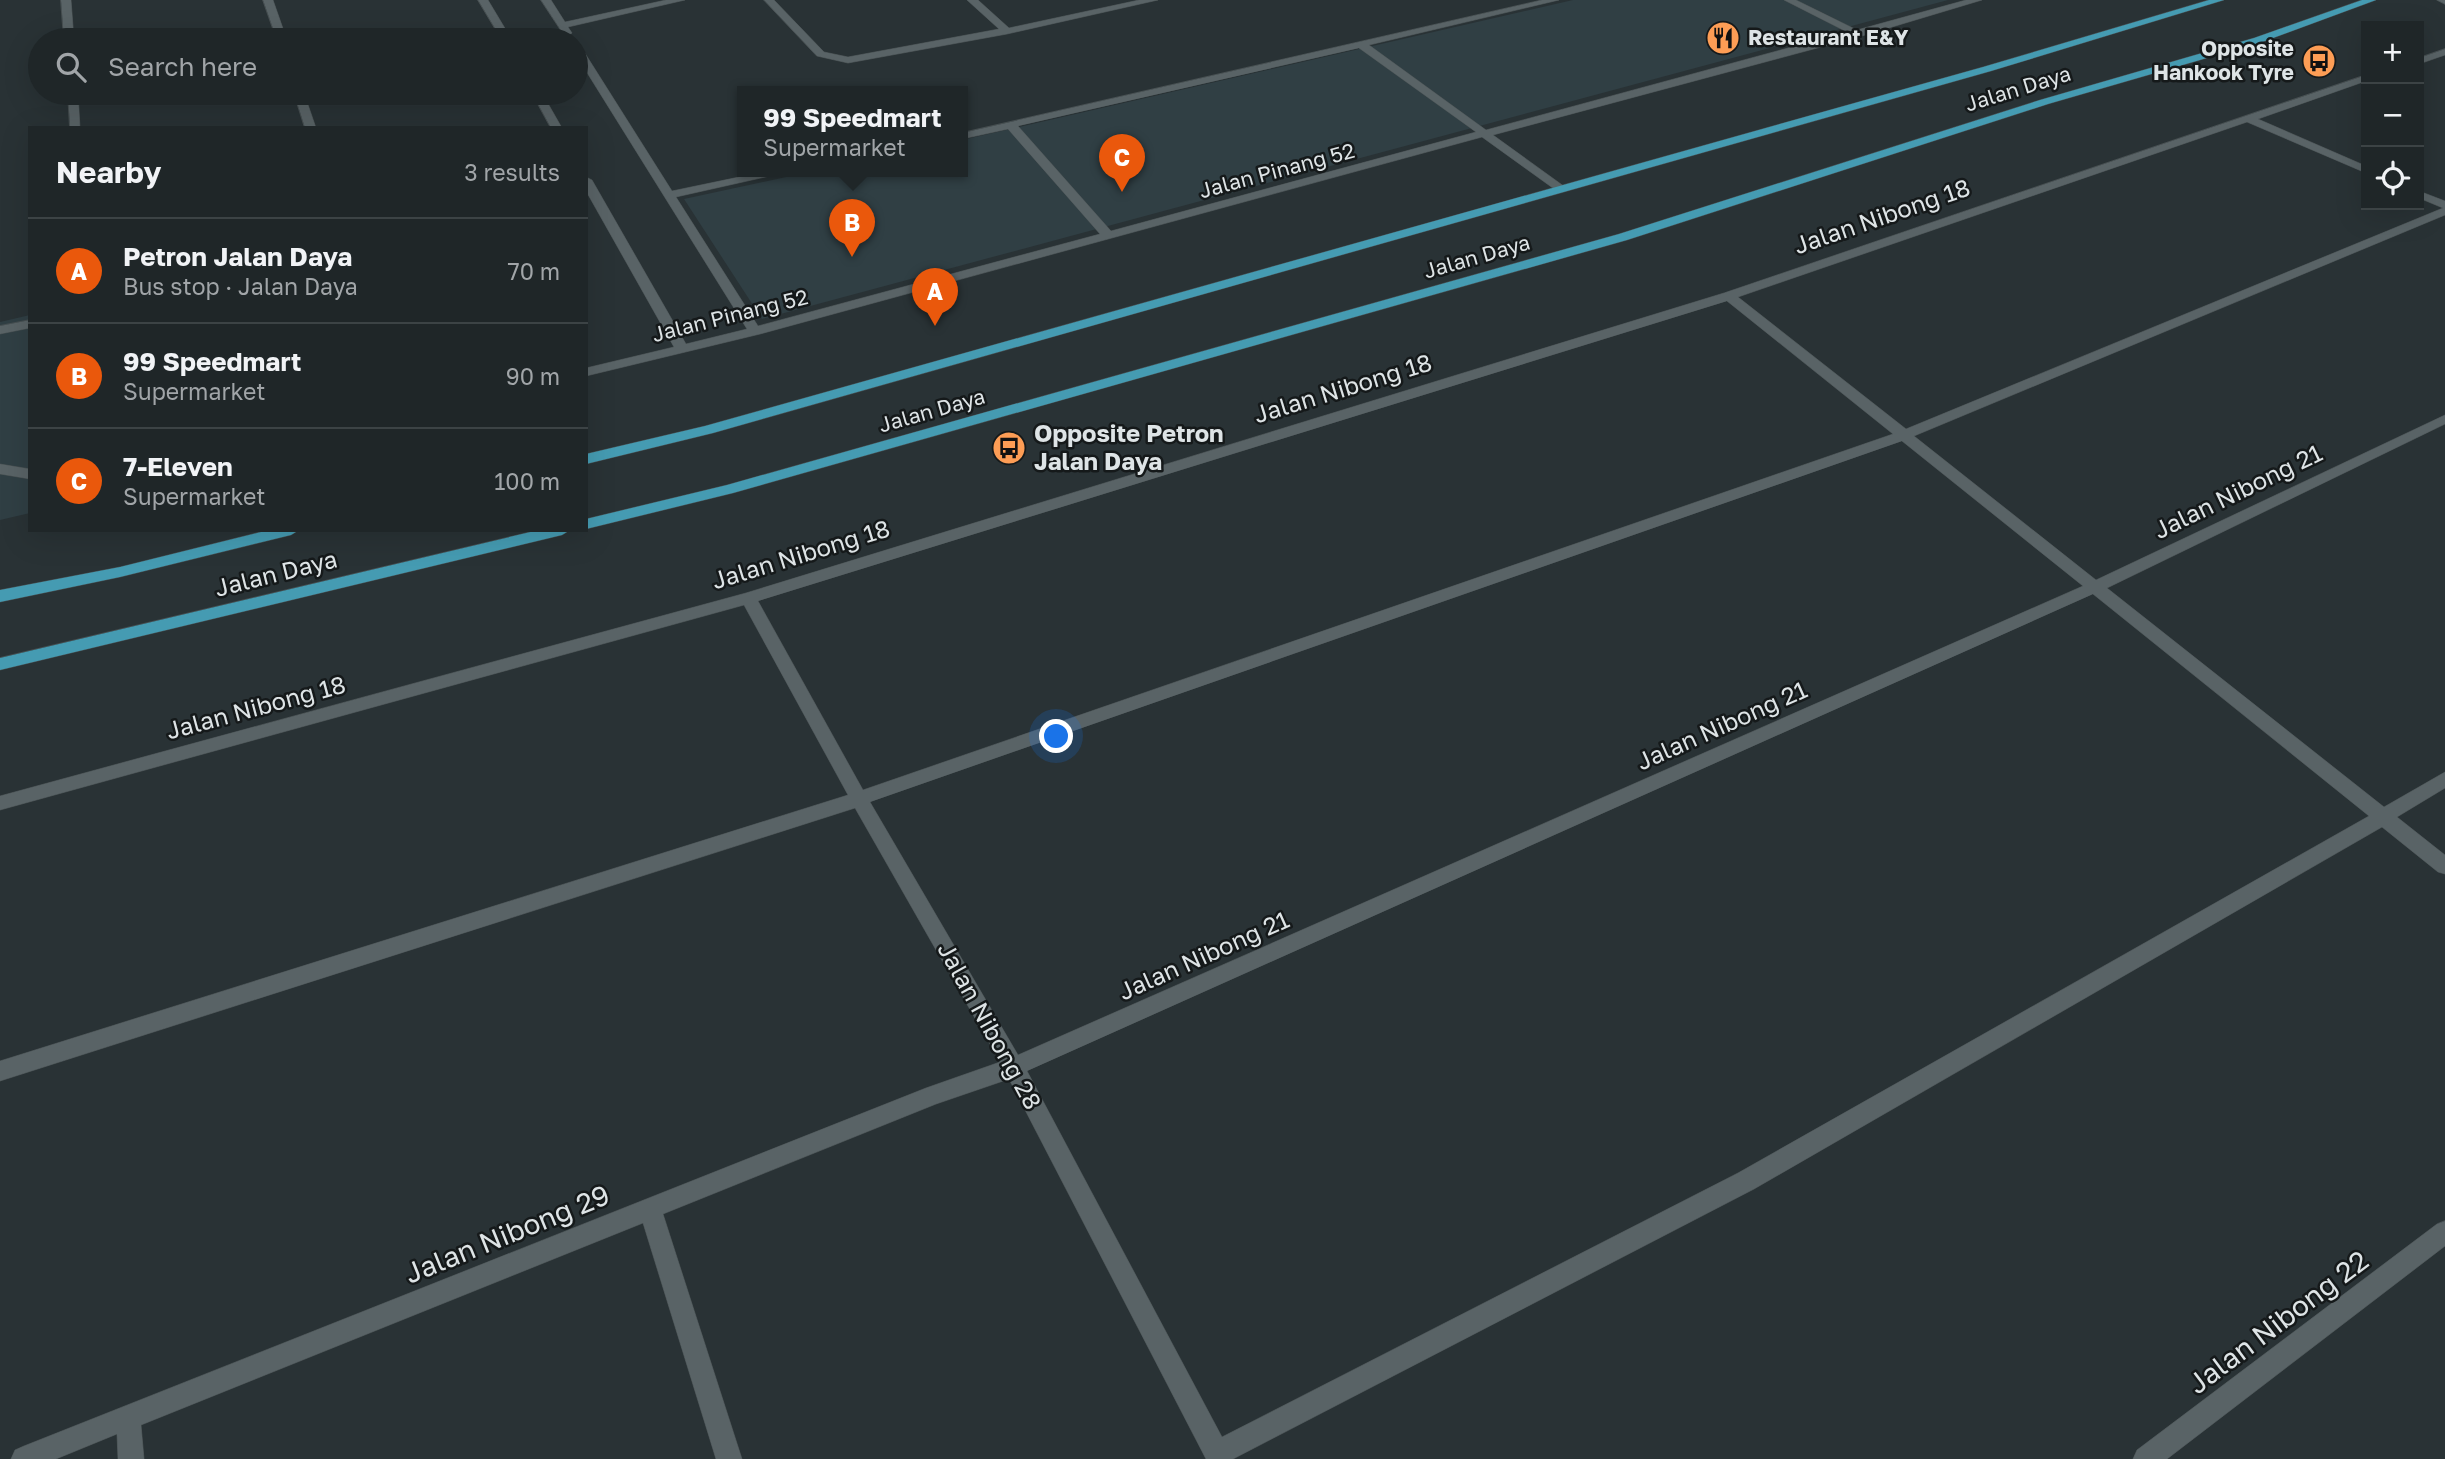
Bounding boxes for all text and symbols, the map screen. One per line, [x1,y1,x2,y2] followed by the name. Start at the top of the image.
[1704,19,1742,57] restaurant icon: Restaurant E&Y
[2361,21,2424,210] map controls
[2361,21,2424,84] button: +
[1748,24,1909,50] place label: Restaurant E&Y
[28,28,588,105] search box
[2153,35,2294,85] place label: Opposite Hankook Tyre
[2300,42,2338,80] bus stop icon: Opposite Hankook Tyre
[52,48,90,86] icon: search
[108,51,257,82] text: Search here
[1962,60,2074,116] street label: Jalan Daya
[2361,84,2424,147] button: −
[737,86,968,177] popup
[763,102,942,133] text: 99 Speedmart
[763,133,906,161] text: Supermarket
[1099,134,1145,192] pin: C
[1196,137,1357,203] street label: Jalan Pinang 52
[2361,147,2424,210] button: locate
[56,154,161,190] text: Nearby
[464,158,560,186] text: 3 results
[1790,172,1973,259] street label: Jalan Nibong 18
[829,199,875,257] pin: B
[1421,228,1533,284] street label: Jalan Daya
[123,241,352,272] text: Petron Jalan Daya
[71,257,87,285] text: A
[507,257,560,285] text: 70 m
[912,268,958,326] pin: A
[123,272,358,300] text: Bus stop · Jalan Daya
[649,283,810,347] street label: Jalan Pinang 52
[123,346,302,377] text: 99 Speedmart
[1250,347,1435,428] street label: Jalan Nibong 18
[71,362,87,390] text: B
[506,362,560,390] text: 90 m
[123,377,266,405] text: Supermarket
[876,382,988,438] street label: Jalan Daya
[1034,418,1224,475] place label: Opposite Petron Jalan Daya
[990,429,1028,467] bus stop icon: Opposite Petron Jalan Daya
[2148,437,2326,544] street label: Jalan Nibong 21
[123,451,233,482] text: 7-Eleven
[71,467,87,495] text: C
[494,467,560,495] text: 100 m
[123,482,266,510] text: Supermarket
[708,513,893,594] street label: Jalan Nibong 18
[211,543,340,602] street label: Jalan Daya
[163,669,348,744] street label: Jalan Nibong 18
[1632,674,1811,775] street label: Jalan Nibong 21
[1039,719,1073,753] your location
[1114,904,1293,1005] street label: Jalan Nibong 21
[932,937,1048,1114] street label: Jalan Nibong 28
[400,1177,614,1290] street label: Jalan Nibong 29
[2181,1243,2374,1400] street label: Jalan Nibong 22

